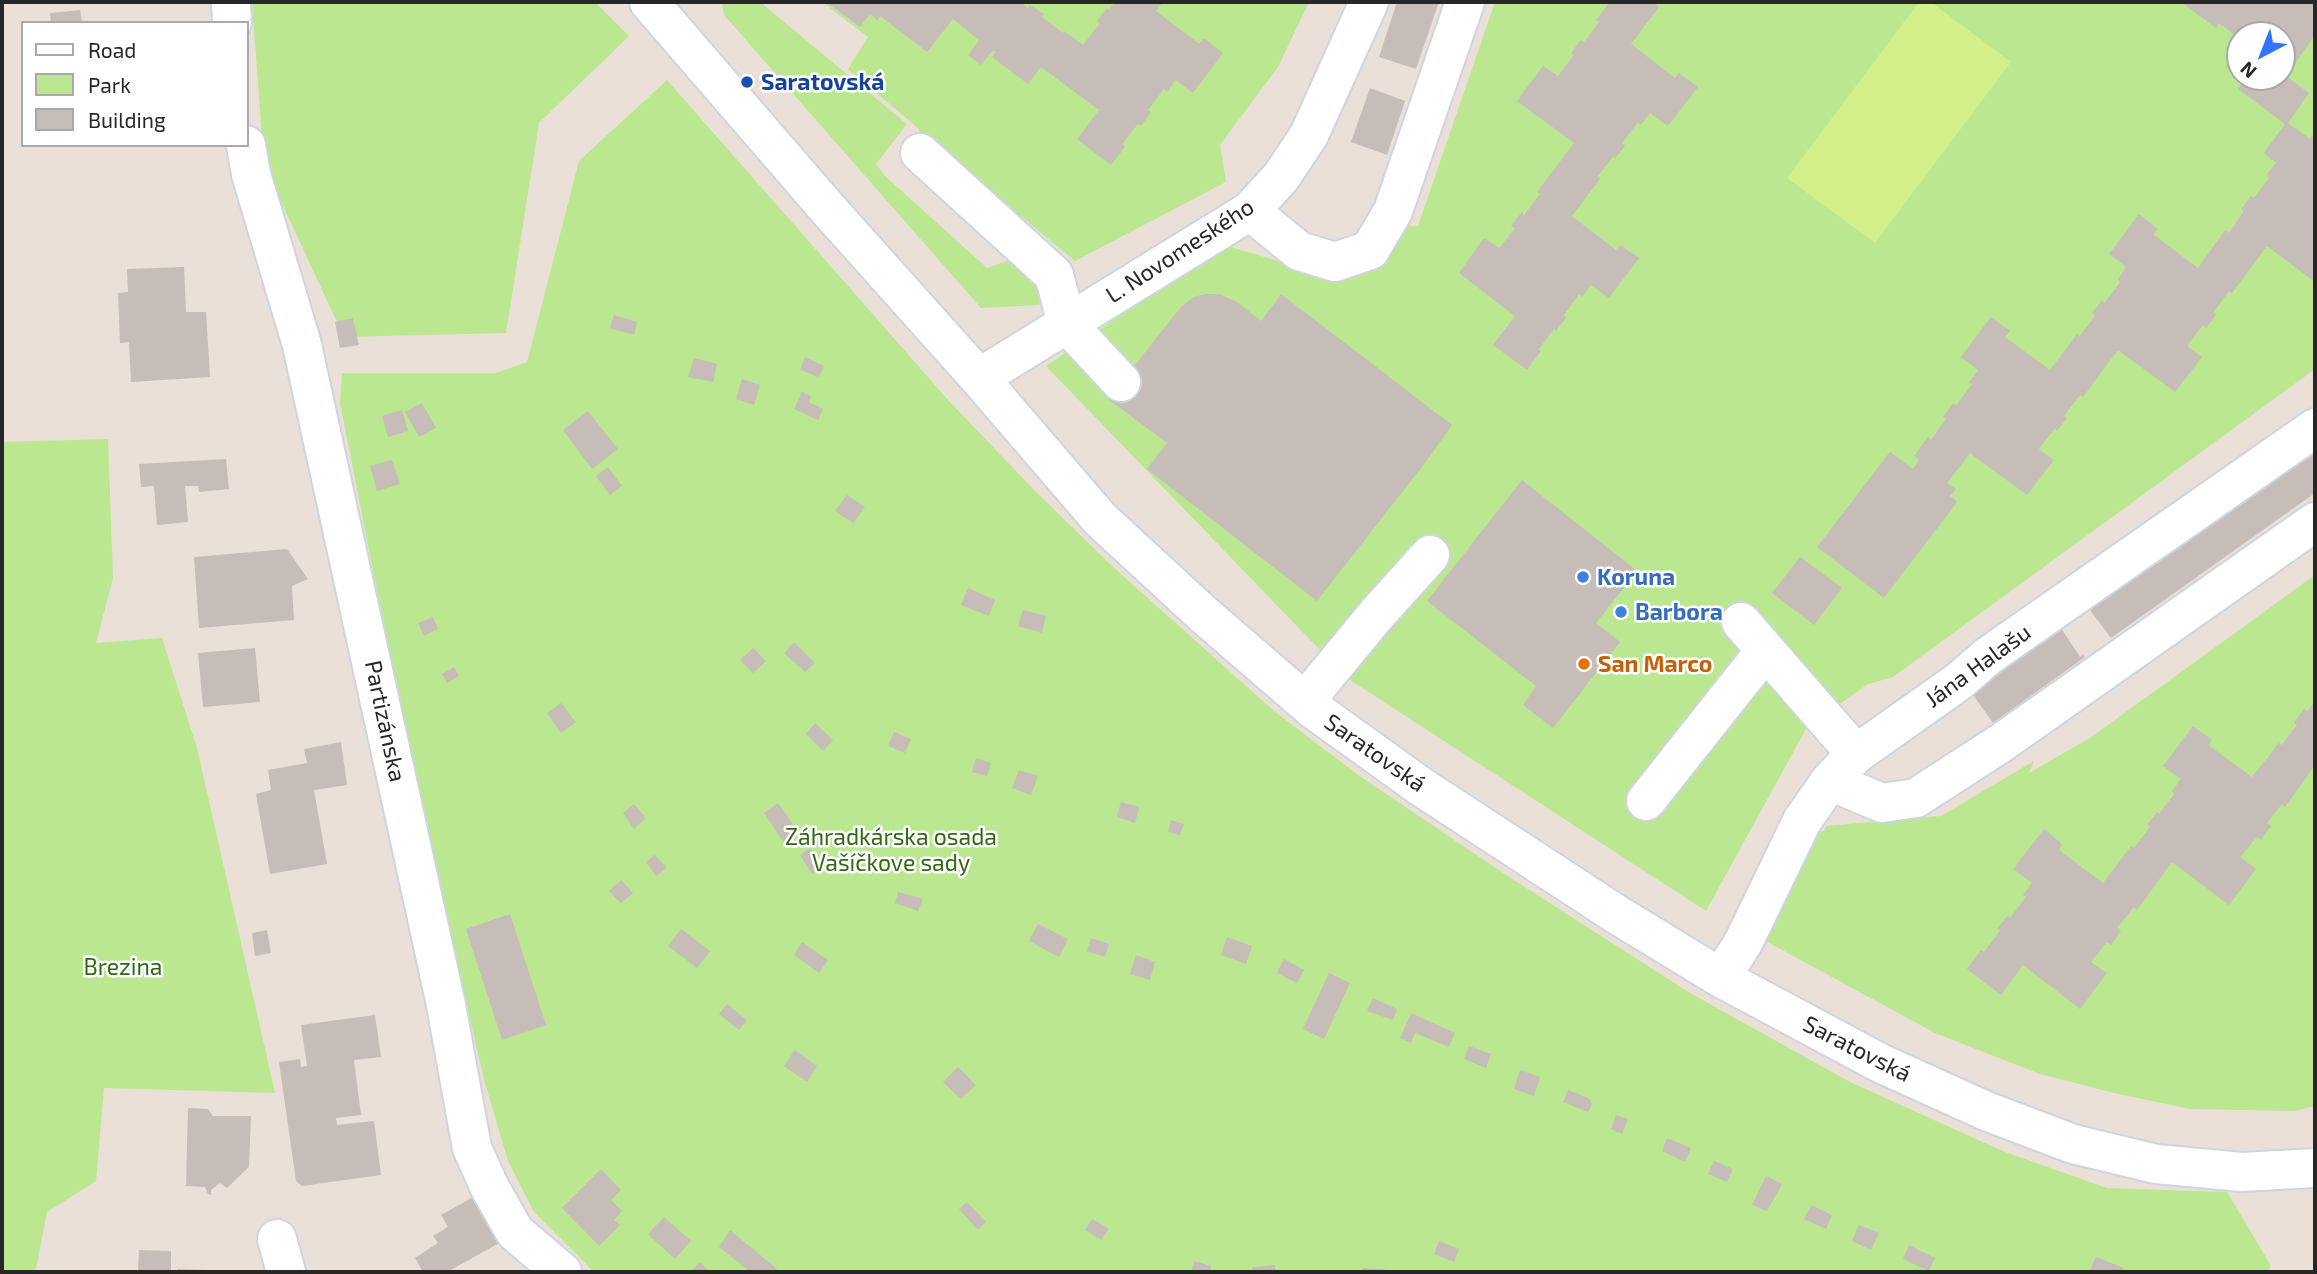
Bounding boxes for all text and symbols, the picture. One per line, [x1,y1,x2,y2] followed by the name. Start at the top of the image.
[21,21,248,147] legend
[2226,21,2296,91] north arrow
[88,37,136,62] text: Road
[2235,57,2261,84] text: N
[761,68,884,96] place label: Saratovská
[88,72,131,97] text: Park
[739,74,755,90] marker: Saratovská
[88,107,166,132] text: Building
[1101,193,1259,309] street label: L. Novomeského
[1597,563,1675,591] place label: Koruna
[1575,569,1591,585] marker: Koruna
[1635,598,1723,626] place label: Barbora
[1613,604,1629,620] marker: Barbora
[1920,618,2036,714] street label: Jána Halašu
[1598,650,1712,678] place label: San Marco
[1576,656,1592,672] marker: San Marco
[359,658,411,784] street label: Partizánska
[1319,708,1431,798] street label: Saratovská
[785,823,997,877] park label: Záhradkárska osada Vašíčkove sady
[84,953,162,981] park label: Brezina
[1798,1010,1916,1088] street label: Saratovská

